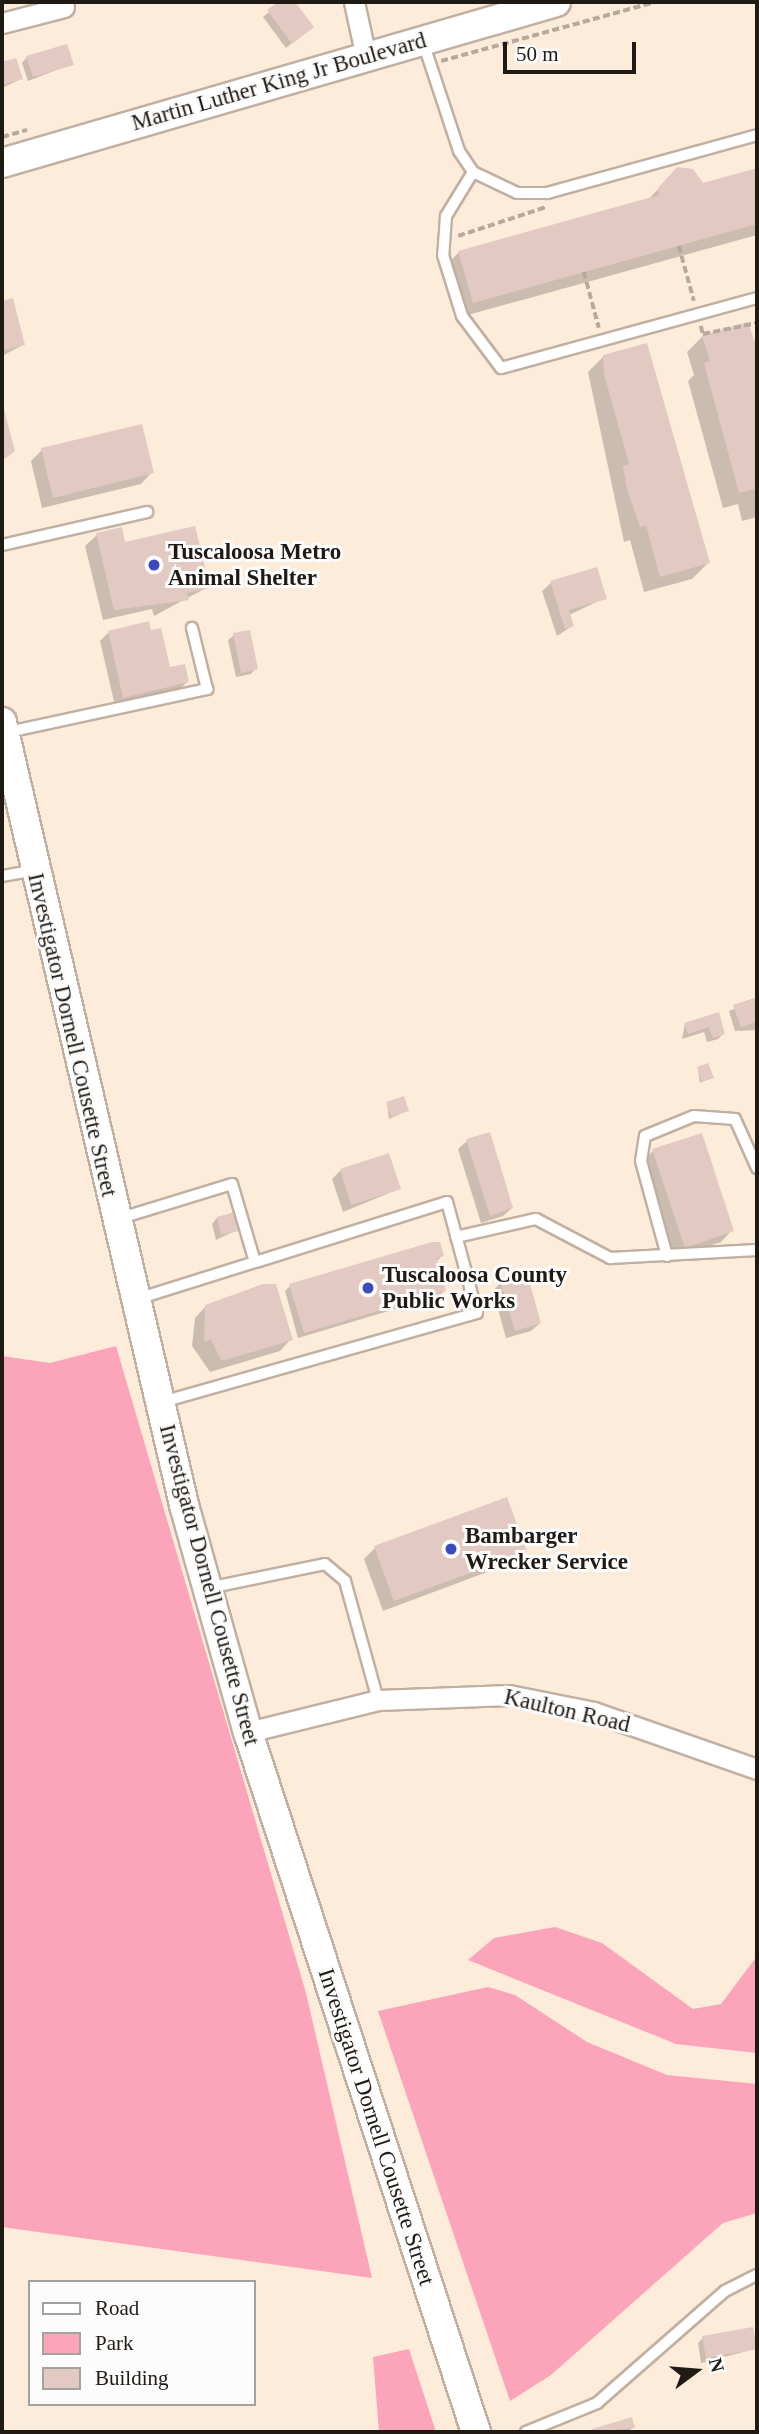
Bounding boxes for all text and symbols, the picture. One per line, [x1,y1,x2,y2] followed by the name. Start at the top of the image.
[128,27,430,137] street label: Martin Luther King Jr Boulevard
[507,28,640,72] scale bar
[516,42,559,66] text: 50 m
[168,538,341,592] place label: Tuscaloosa Metro Animal Shelter
[146,557,162,573] marker: Tuscaloosa Metro Animal Shelter
[21,870,123,1200] street label: Investigator Dornell Cousette Street
[382,1261,567,1315] place label: Tuscaloosa County Public Works
[360,1280,376,1296] marker: Tuscaloosa County Public Works
[153,1421,265,1749] street label: Investigator Dornell Cousette Street
[465,1522,628,1576] place label: Bambarger Wrecker Service
[443,1541,459,1557] marker: Bambarger Wrecker Service
[501,1683,633,1739] street label: Kaulton Road
[312,1965,440,2289] street label: Investigator Dornell Cousette Street
[28,2280,256,2406] legend
[95,2296,139,2320] text: Road
[95,2331,134,2355] text: Park
[661,2336,731,2406] north arrow
[705,2356,729,2375] text: N
[95,2366,169,2390] text: Building

